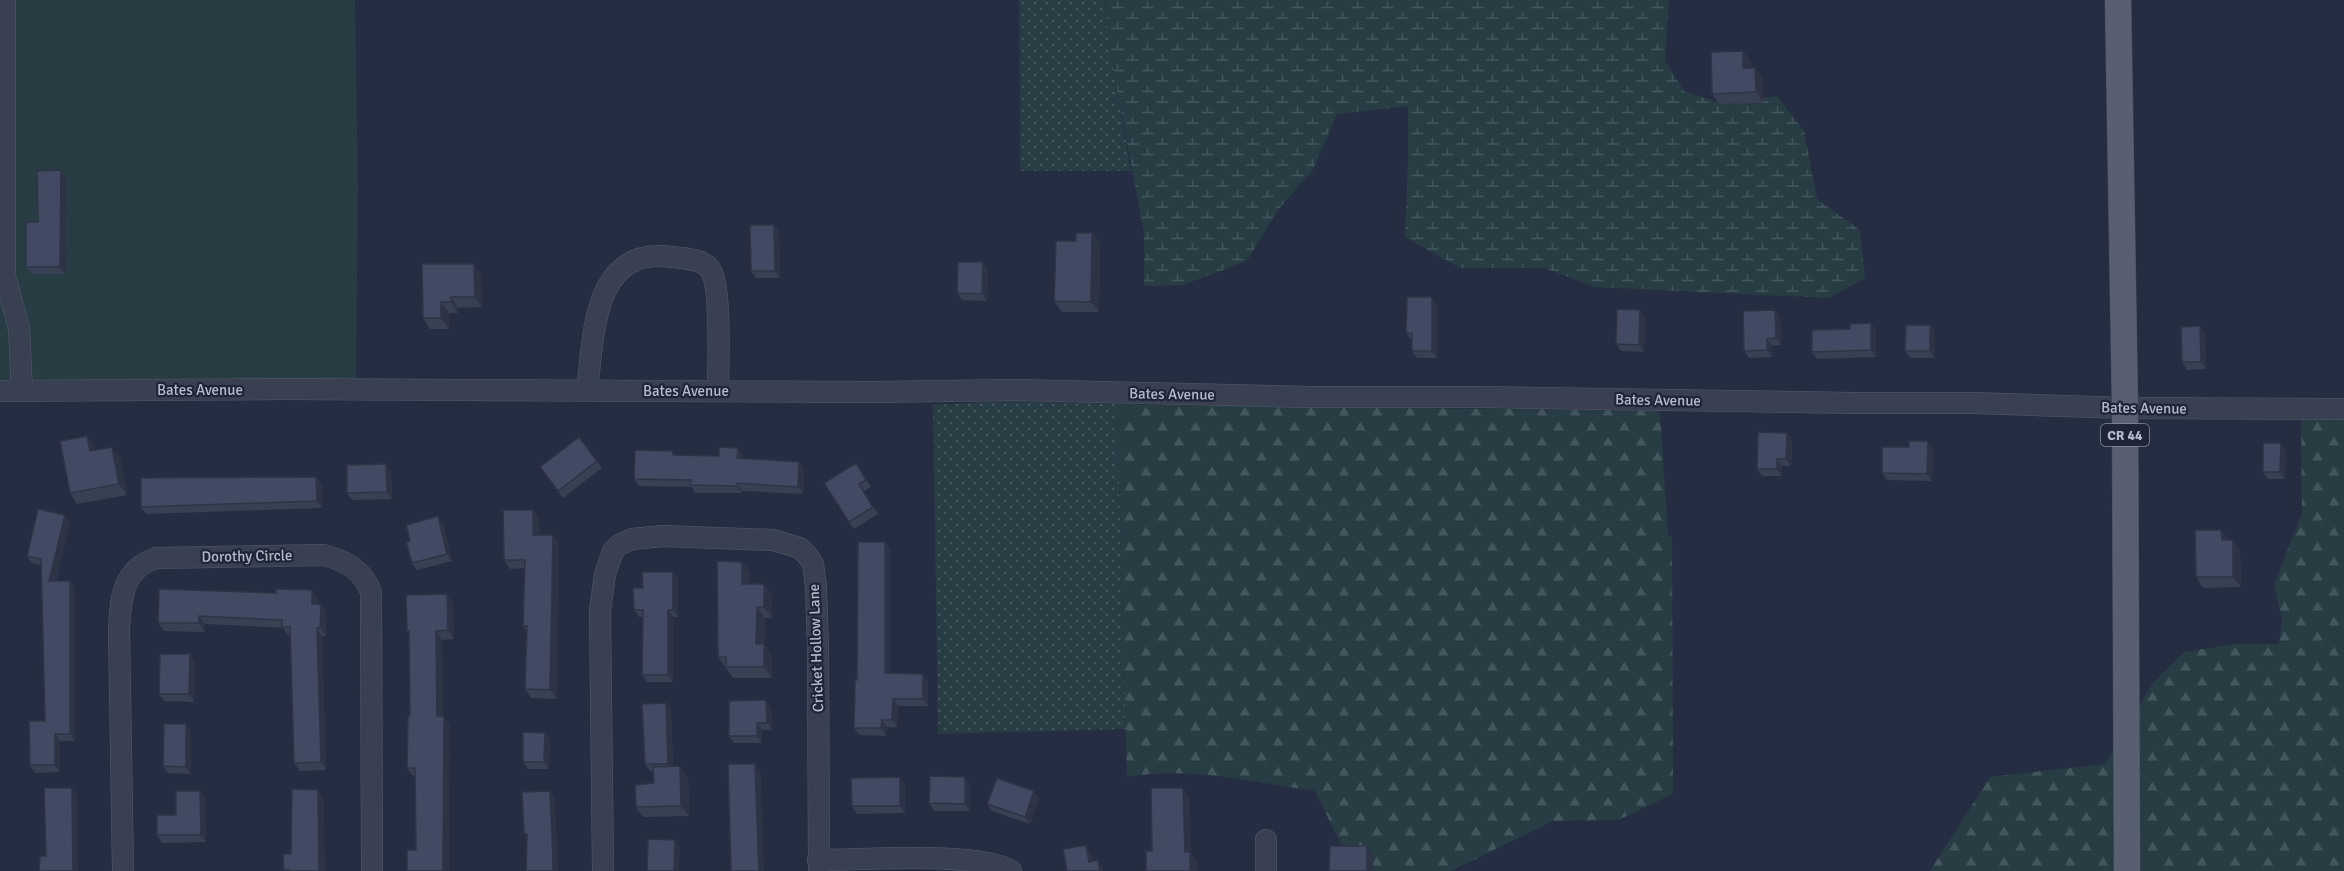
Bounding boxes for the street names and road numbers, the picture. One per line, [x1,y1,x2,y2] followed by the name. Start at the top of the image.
[157,381,243,399] street label: Bates Avenue
[643,382,729,400] street label: Bates Avenue
[1129,384,1215,404] street label: Bates Avenue
[1615,390,1701,410] street label: Bates Avenue
[2101,398,2187,418] street label: Bates Avenue
[2101,424,2149,446] road number: CR 44
[201,546,293,566] street label: Dorothy Circle
[805,583,827,713] street label: Cricket Hollow Lane

